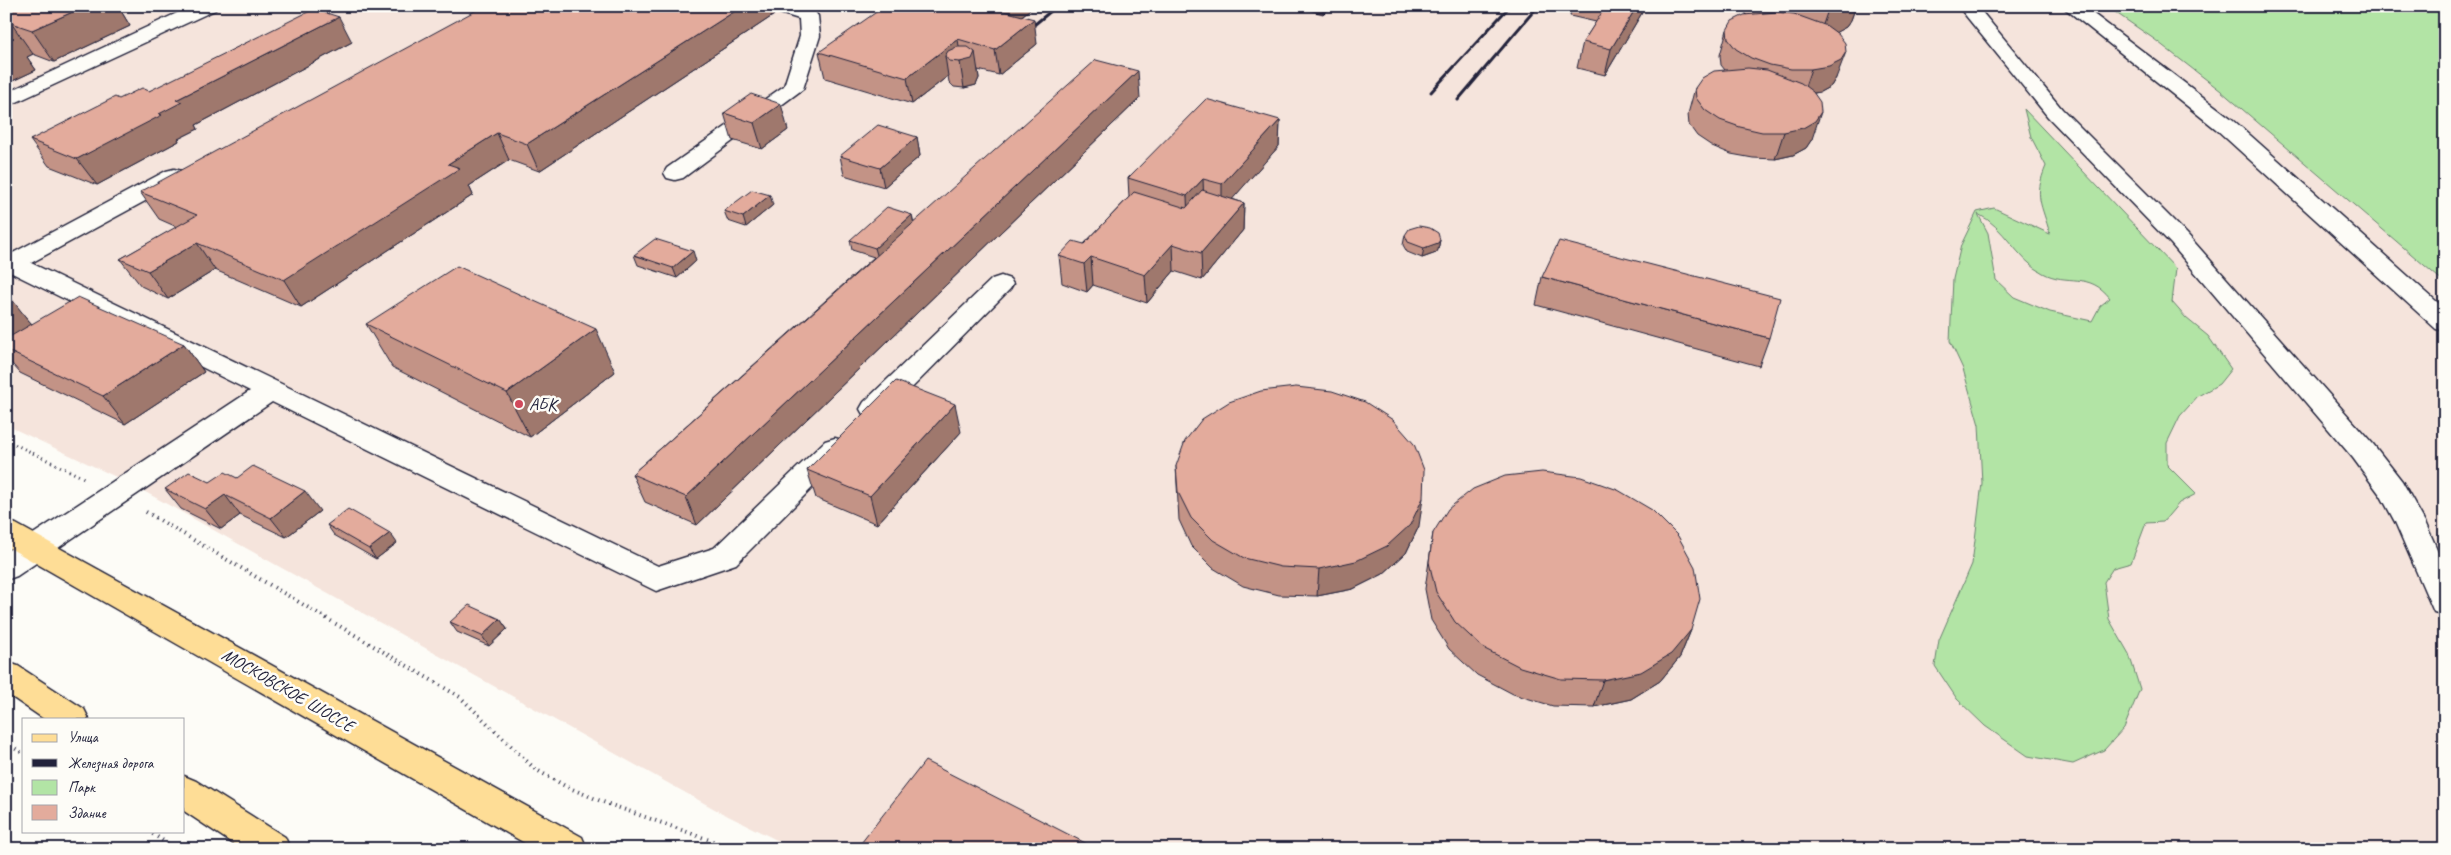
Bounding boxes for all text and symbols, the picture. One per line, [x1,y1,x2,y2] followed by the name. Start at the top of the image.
[529,393,559,415] place label: АБК
[513,398,525,410] marker: АБК
[218,643,360,738] street label: МОСКОВСКОЕ ШОССЕ
[22,718,185,832] legend
[68,728,99,747] text: Улица
[68,754,155,773] text: Железная дорога
[68,778,96,797] text: Парк
[68,804,107,823] text: Здание

